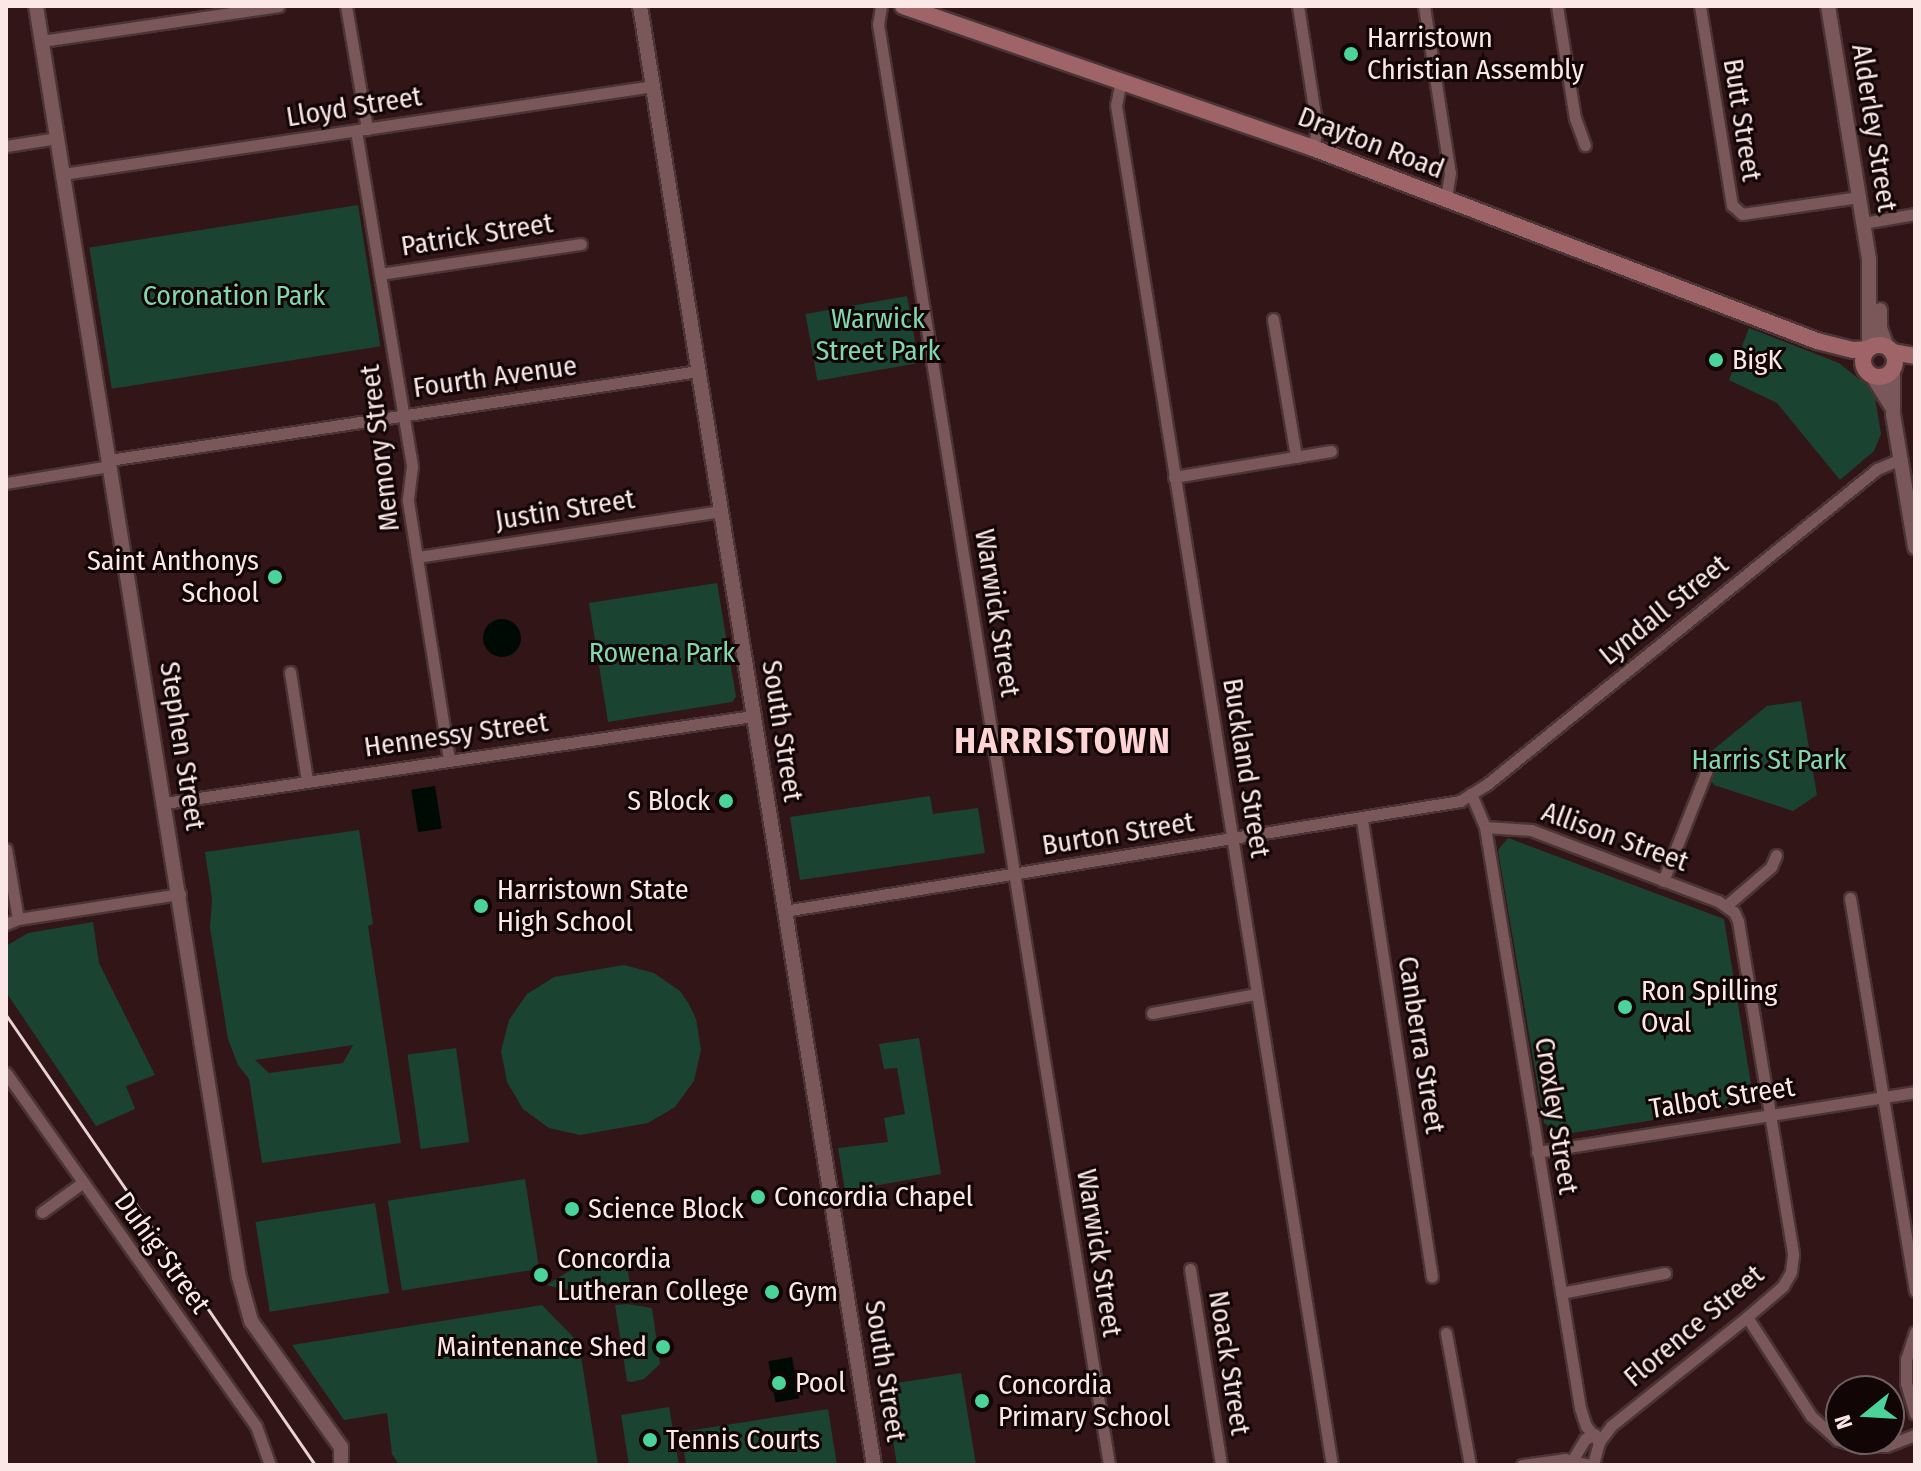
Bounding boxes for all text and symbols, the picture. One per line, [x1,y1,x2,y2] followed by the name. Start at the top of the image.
[1367,21,1584,87] place label: Harristown Christian Assembly
[1844,42,1904,214] street label: Alderley Street
[1342,45,1360,63] marker: Harristown Christian Assembly
[1716,56,1768,184] street label: Butt Street
[284,80,424,134] street label: Lloyd Street
[1293,100,1449,186] street label: Drayton Road
[399,206,555,264] street label: Patrick Street
[143,279,325,313] park label: Coronation Park
[815,302,941,368] park label: Warwick Street Park
[1732,343,1782,377] place label: BigK
[411,349,579,405] street label: Fourth Avenue
[1707,351,1725,369] marker: BigK
[353,363,407,533] street label: Memory Street
[493,482,637,538] street label: Justin Street
[967,527,1027,699] street label: Warwick Street
[87,544,259,610] place label: Saint Anthonys School
[1593,548,1735,672] street label: Lyndall Street
[266,568,284,586] marker: Saint Anthonys School
[589,636,735,670] park label: Rowena Park
[754,658,810,804] street label: South Street
[152,659,212,833] street label: Stephen Street
[1215,676,1277,860] street label: Buckland Street
[362,705,550,765] street label: Hennessy Street
[954,720,1172,764] district label: HARRISTOWN
[1691,743,1847,777] park label: Harris St Park
[627,784,710,818] place label: S Block
[717,792,735,810] marker: S Block
[1537,795,1693,879] street label: Allison Street
[1040,805,1196,863] street label: Burton Street
[497,873,689,939] place label: Harristown State High School
[472,897,490,915] marker: Harristown State High School
[1390,954,1452,1136] street label: Canberra Street
[1641,974,1777,1040] place label: Ron Spilling Oval
[1616,998,1634,1016] marker: Ron Spilling Oval
[1527,1035,1585,1197] street label: Croxley Street
[1647,1070,1797,1126] street label: Talbot Street
[1069,1167,1129,1339] street label: Warwick Street
[774,1180,973,1214] place label: Concordia Chapel
[107,1186,217,1320] street label: Duhig Street
[749,1188,767,1206] marker: Concordia Chapel
[588,1192,744,1226] place label: Science Block
[563,1200,581,1218] marker: Science Block
[557,1242,749,1308] place label: Concordia Lutheran College
[1617,1258,1771,1394] street label: Florence Street
[532,1266,550,1284] marker: Concordia Lutheran College
[788,1275,838,1309] place label: Gym
[763,1283,781,1301] marker: Gym
[1201,1288,1257,1438] street label: Noack Street
[857,1298,913,1444] street label: South Street
[436,1330,647,1364] place label: Maintenance Shed
[654,1338,672,1356] marker: Maintenance Shed
[795,1366,846,1400] place label: Pool
[998,1368,1170,1434] place label: Concordia Primary School
[770,1374,788,1392] marker: Pool
[1825,1375,1905,1455] north arrow
[973,1392,991,1410] marker: Concordia Primary School
[1829,1412,1858,1432] text: N
[666,1423,820,1457] place label: Tennis Courts
[641,1431,659,1449] marker: Tennis Courts

